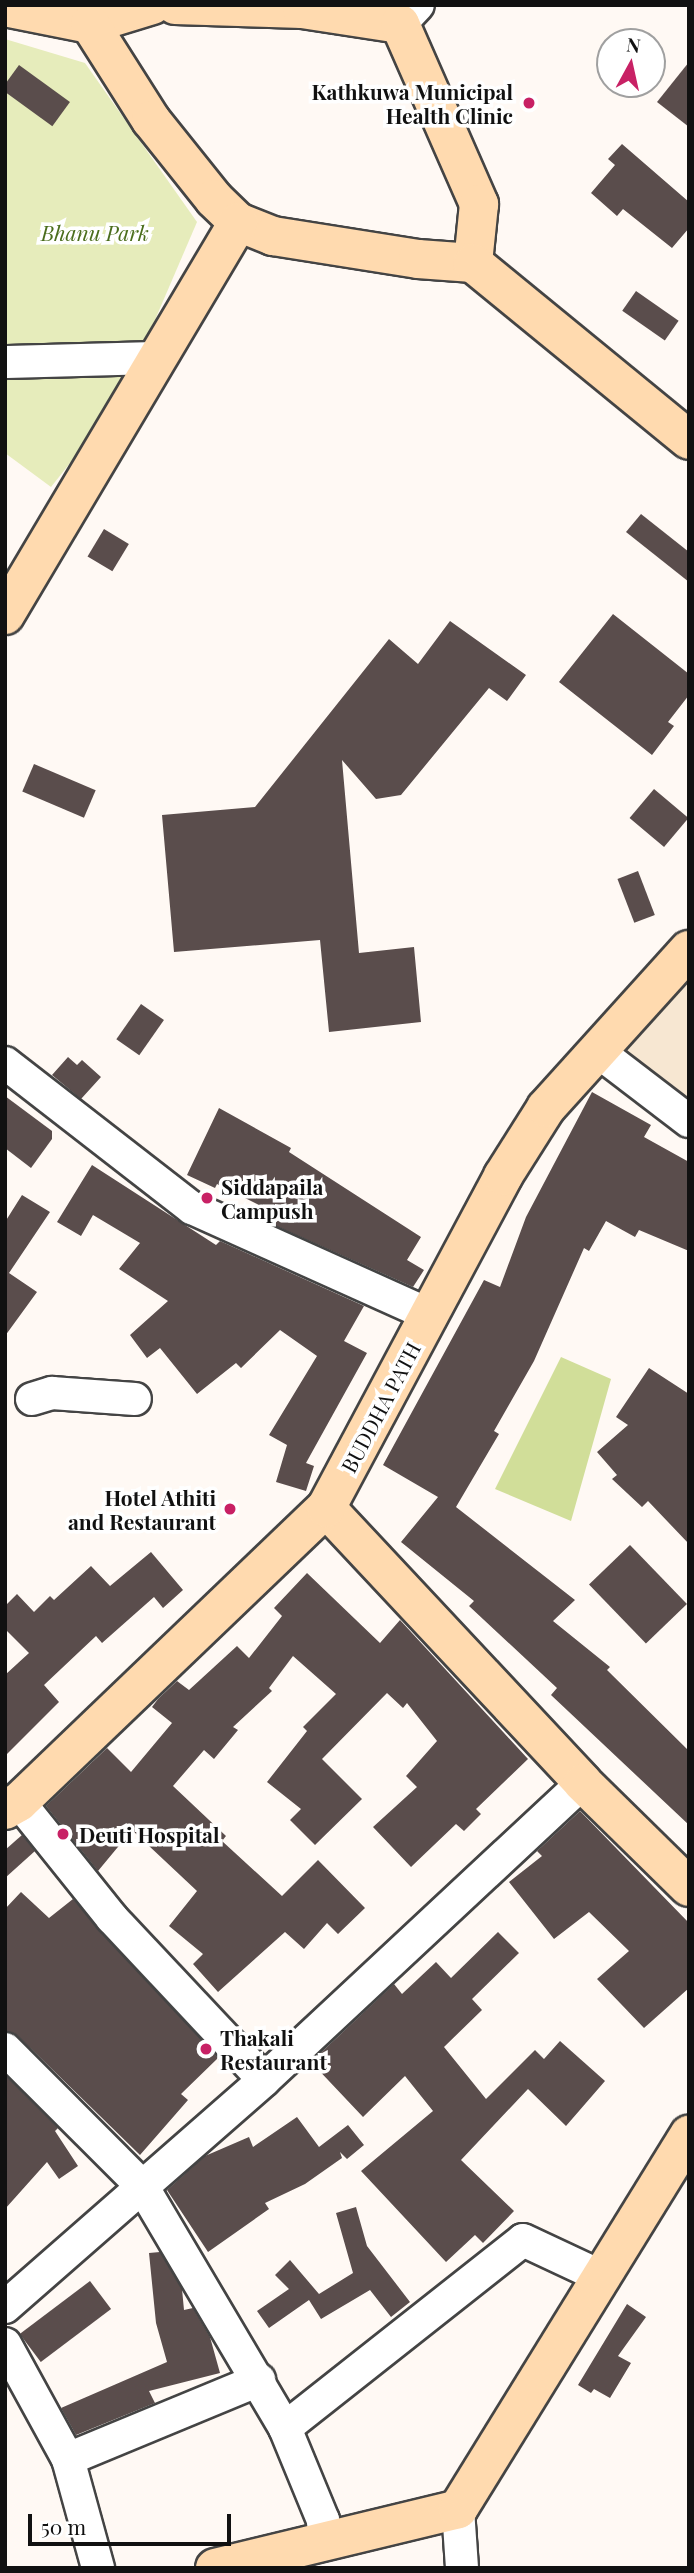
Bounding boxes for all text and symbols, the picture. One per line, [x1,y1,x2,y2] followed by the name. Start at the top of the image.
[596,28,666,98] north arrow
[625,30,642,58] text: N
[311,78,513,128] place label: Kathkuwa Municipal Health Clinic
[519,93,539,113] marker: Kathkuwa Municipal Health Clinic
[41,219,149,245] park label: Bhanu Park
[221,1173,323,1223] place label: Siddapaila Campush
[199,1190,215,1206] marker: Siddapaila Campush
[335,1337,425,1477] street label: BUDDHA PATH
[68,1484,216,1534] place label: Hotel Athiti and Restaurant
[222,1501,238,1517] marker: Hotel Athiti and Restaurant
[79,1821,219,1847] place label: Deuti Hospital
[53,1824,73,1844] marker: Deuti Hospital
[220,2024,327,2074] place label: Thakali Restaurant
[198,2041,214,2057] marker: Thakali Restaurant
[32,2500,234,2544] scale bar
[41,2512,86,2540] text: 50 m

